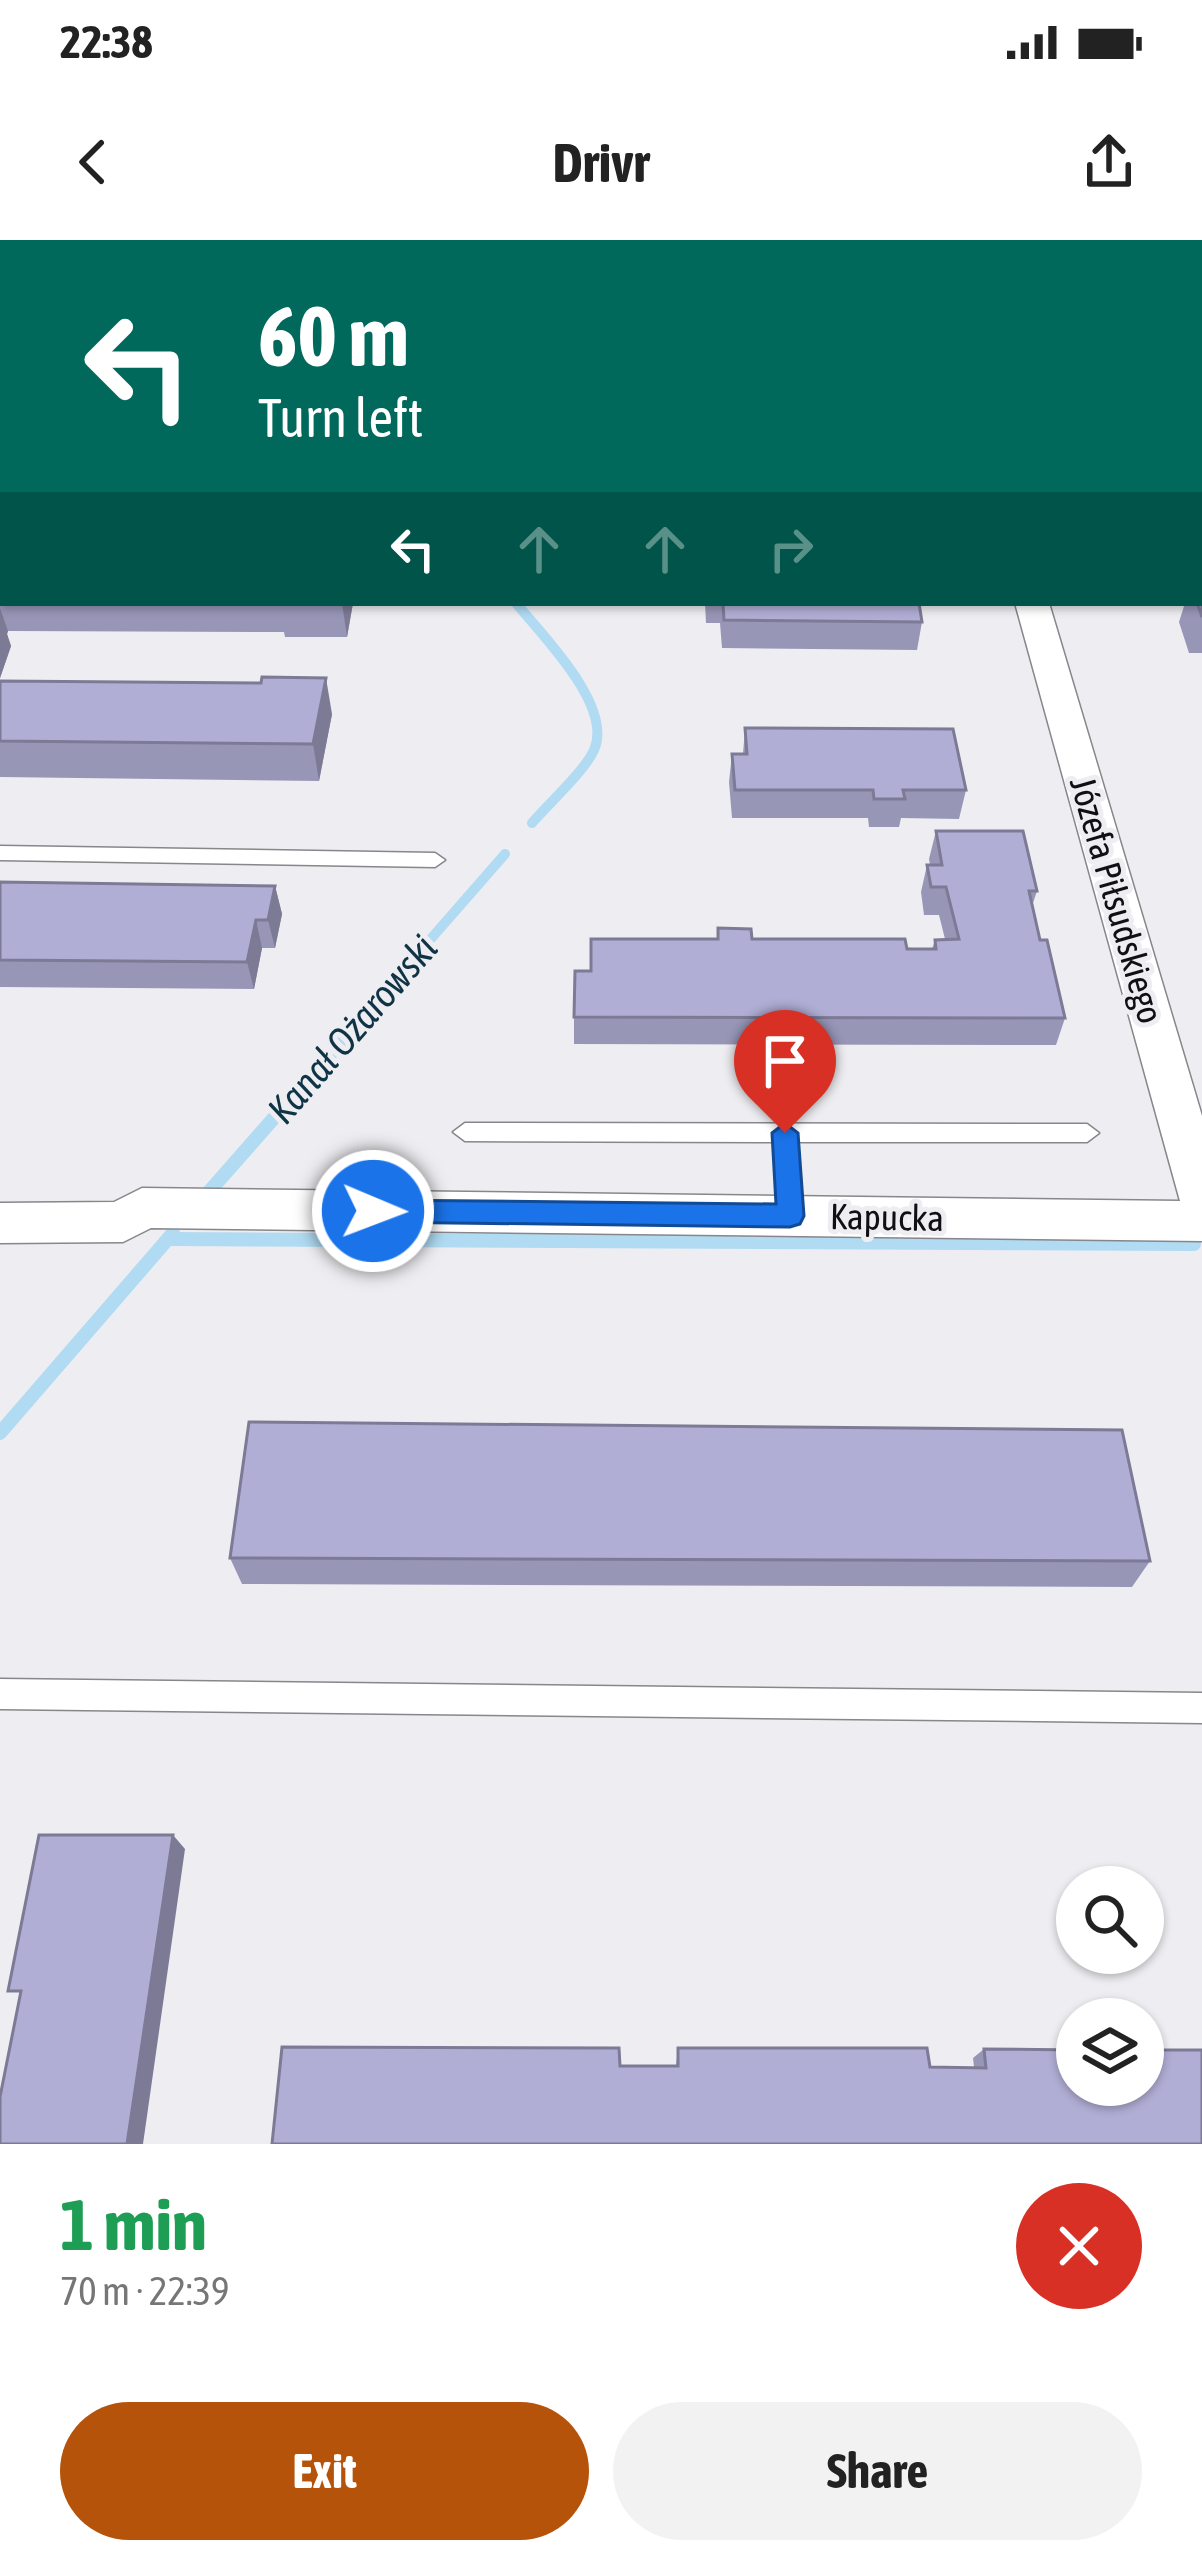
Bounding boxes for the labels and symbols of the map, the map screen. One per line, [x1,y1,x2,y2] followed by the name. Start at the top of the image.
[1062,772,1172,1028] street label: Józefa Piłsudskiego
[259,926,445,1132] water label: Kanał Ożarowski
[734,1010,836,1133] pin
[310,1148,436,1274] position arrow
[830,1195,944,1239] street label: Kapucka

